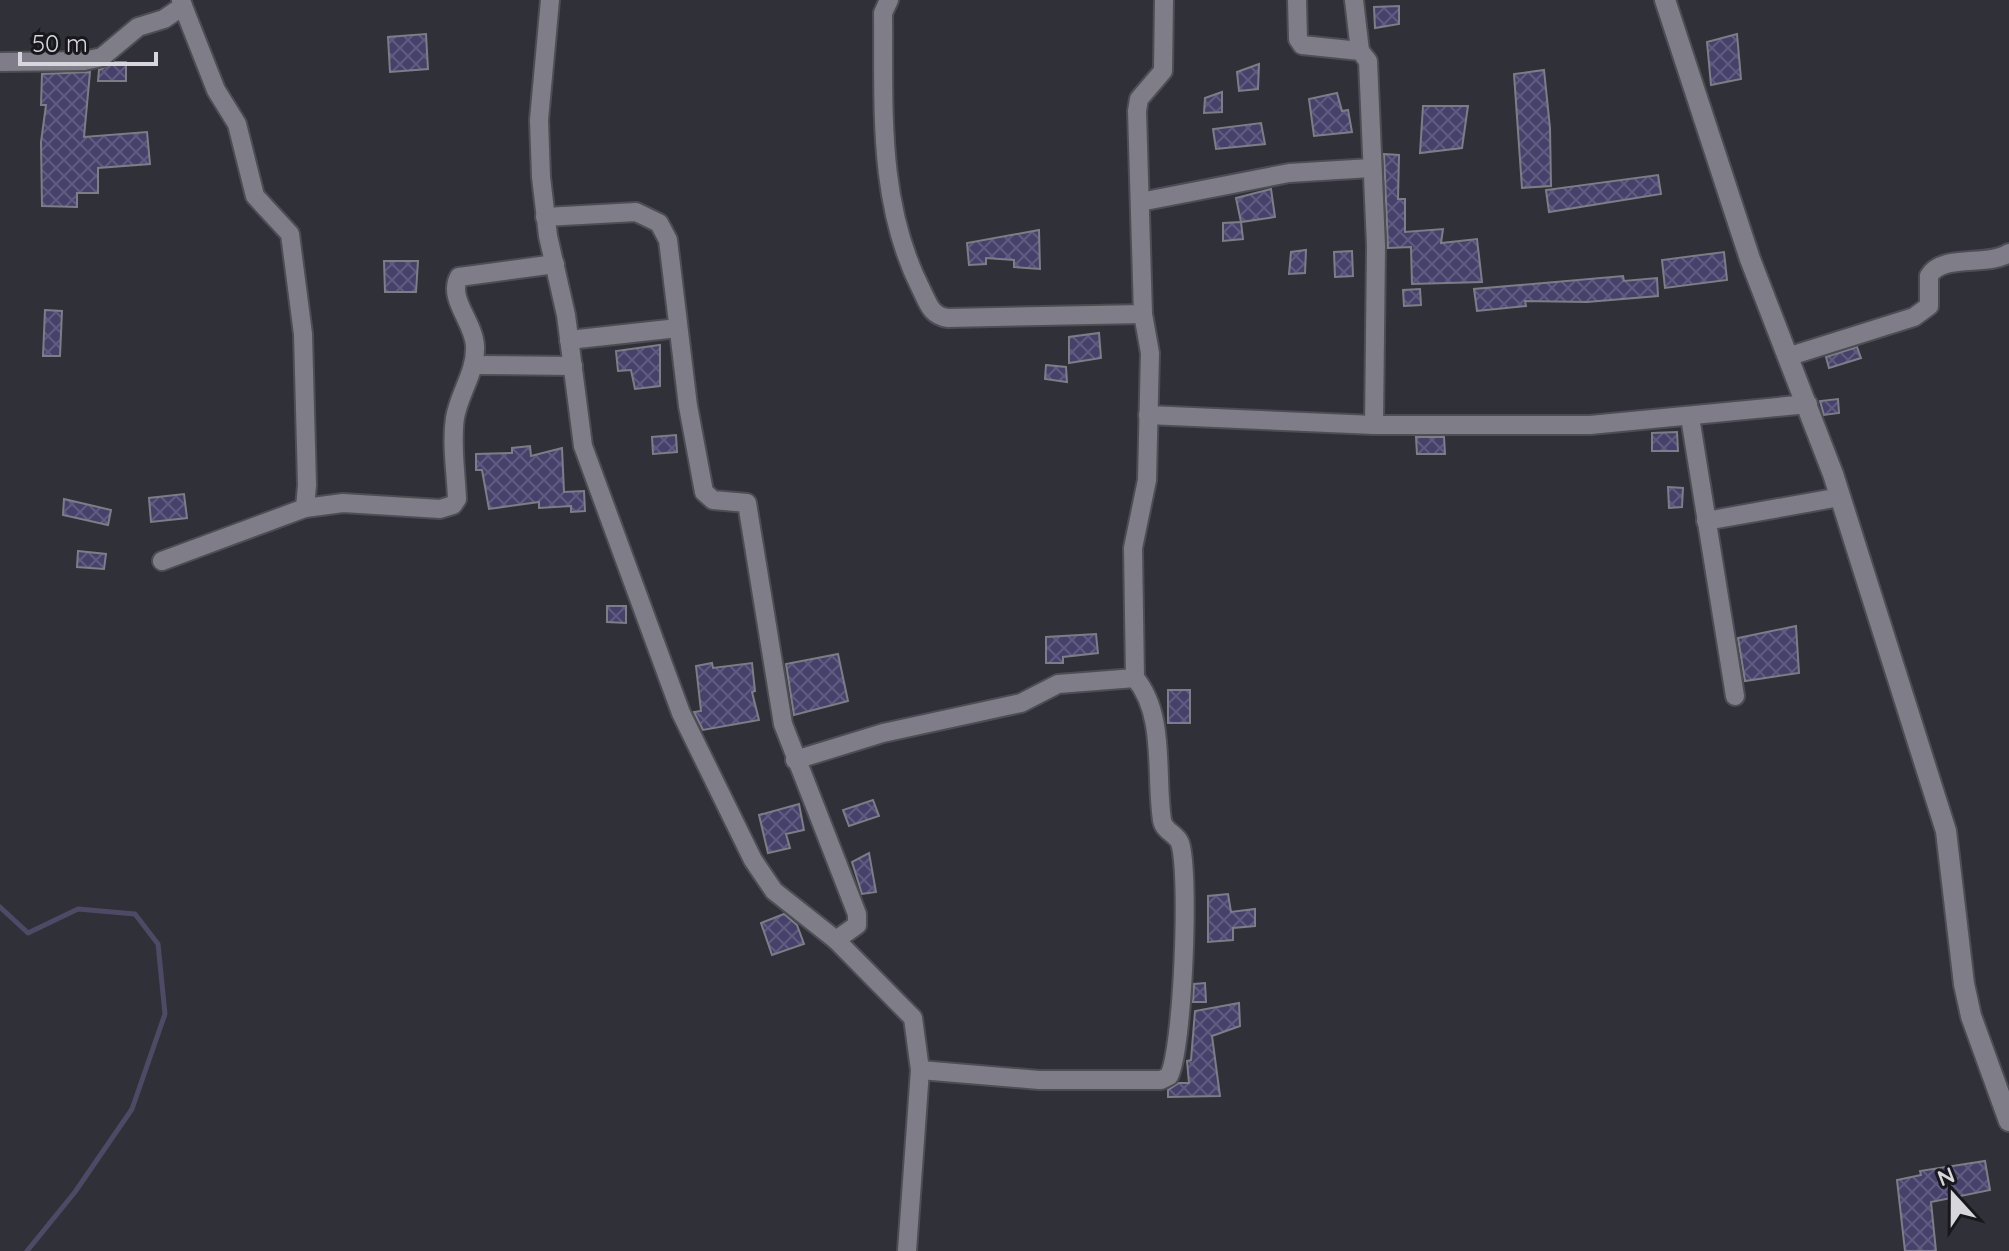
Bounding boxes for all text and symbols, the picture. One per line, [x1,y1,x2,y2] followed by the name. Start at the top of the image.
[20,16,156,66] scale bar
[32,28,88,58] text: 50 m
[1913,1155,1993,1235] north arrow
[1933,1160,1958,1192] text: N

